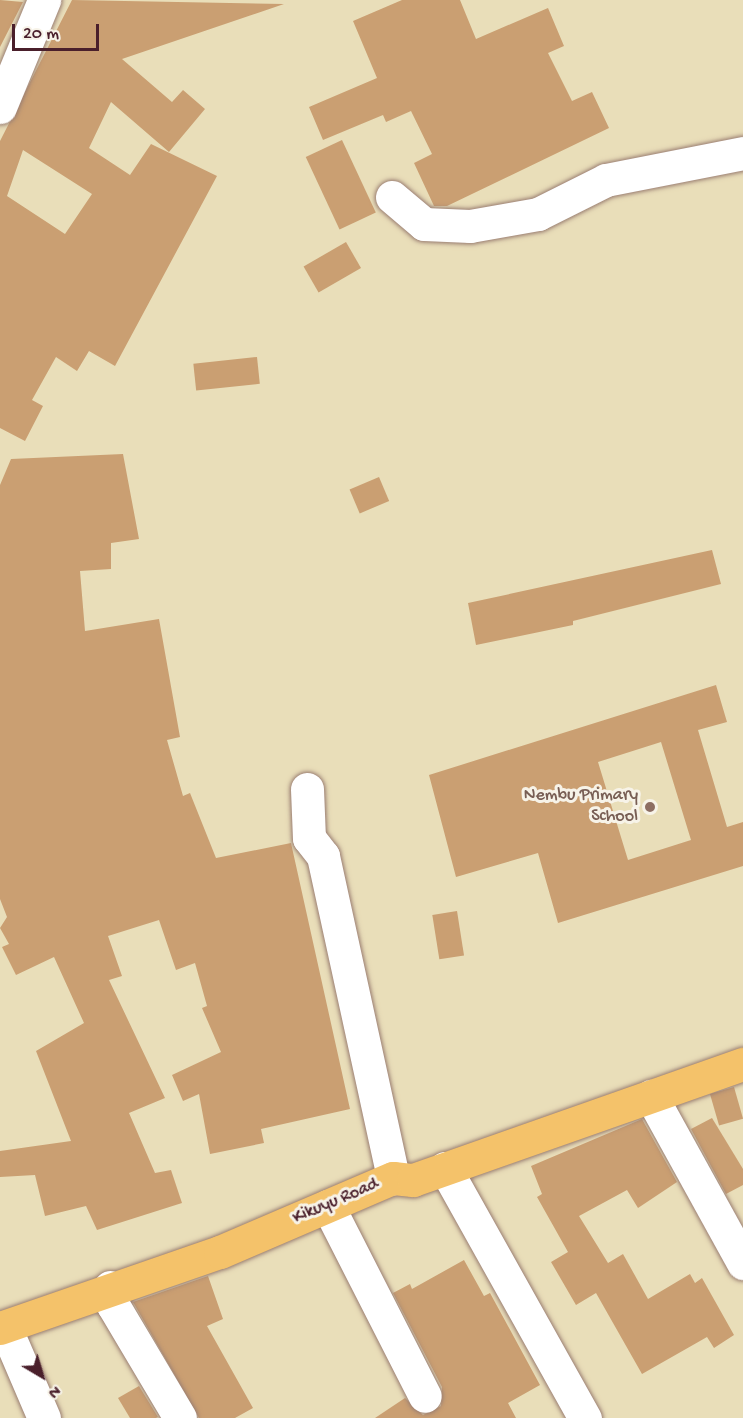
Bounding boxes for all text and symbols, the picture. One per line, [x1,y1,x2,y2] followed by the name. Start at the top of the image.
[15,12,102,50] scale bar
[23,24,59,45] text: 20 m
[524,786,638,828] place label: Nembu Primary School
[643,800,657,814] marker: Nembu Primary School
[290,1174,382,1230] street label: Kikuyu Road
[12,1346,72,1406] north arrow
[43,1380,63,1401] text: N

